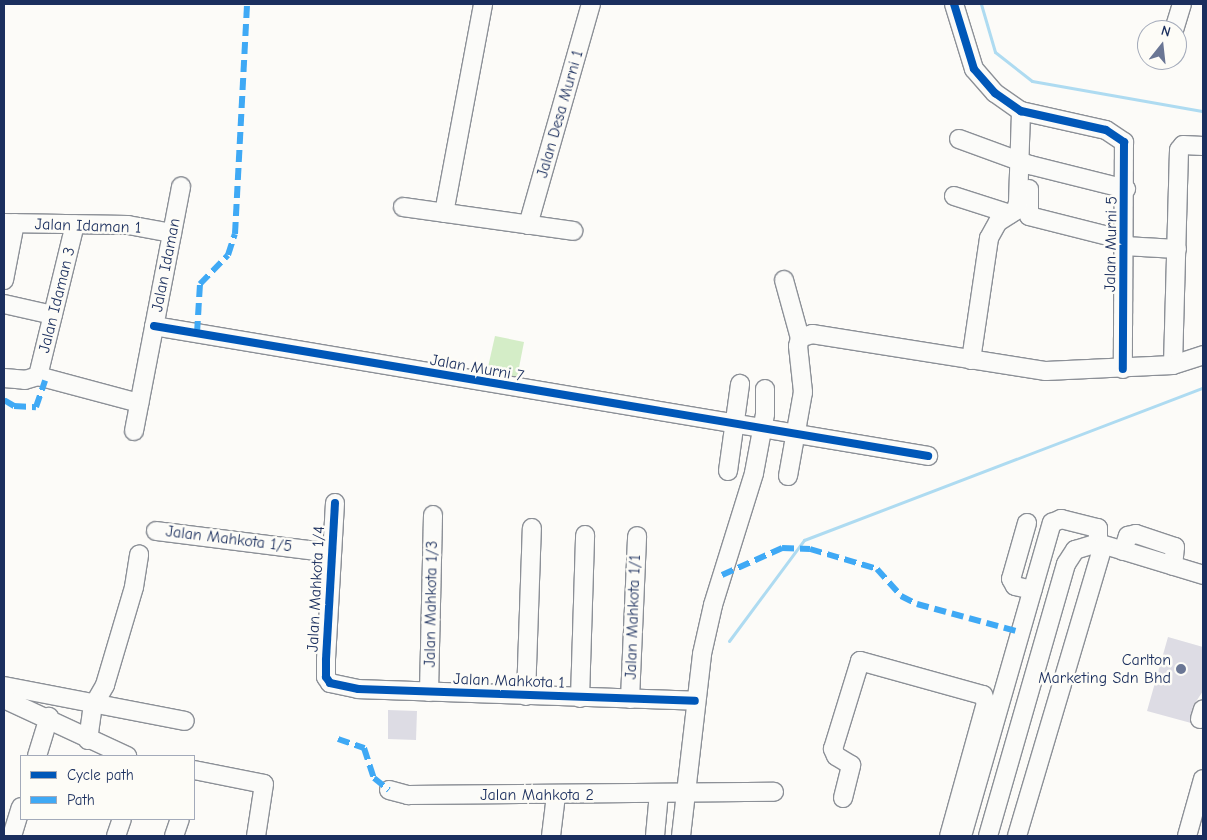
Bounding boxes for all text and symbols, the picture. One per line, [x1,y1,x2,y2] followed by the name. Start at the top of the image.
[1137,20,1187,70] north arrow
[1159,22,1173,40] text: N
[533,48,587,180] street label: Jalan Desa Murni 1
[1101,196,1121,292] street label: Jalan Murni 5
[34,215,142,237] street label: Jalan Idaman 1
[148,217,184,313] street label: Jalan Idaman
[35,245,79,355] street label: Jalan Idaman 3
[429,350,525,386] street label: Jalan Murni 7
[165,522,293,556] street label: Jalan Mahkota 1/5
[303,525,329,653] street label: Jalan Mahkota 1/4
[420,541,442,667] street label: Jalan Mahkota 1/3
[621,554,645,680] street label: Jalan Mahkota 1/1
[1038,650,1171,688] place label: Carlton Marketing Sdn Bhd
[1175,663,1187,675] marker: Carlton Marketing Sdn Bhd
[453,669,565,693] street label: Jalan Mahkota 1
[20,755,195,820] legend
[67,766,134,784] text: Cycle path
[480,785,594,805] street label: Jalan Mahkota 2
[67,791,95,809] text: Path

